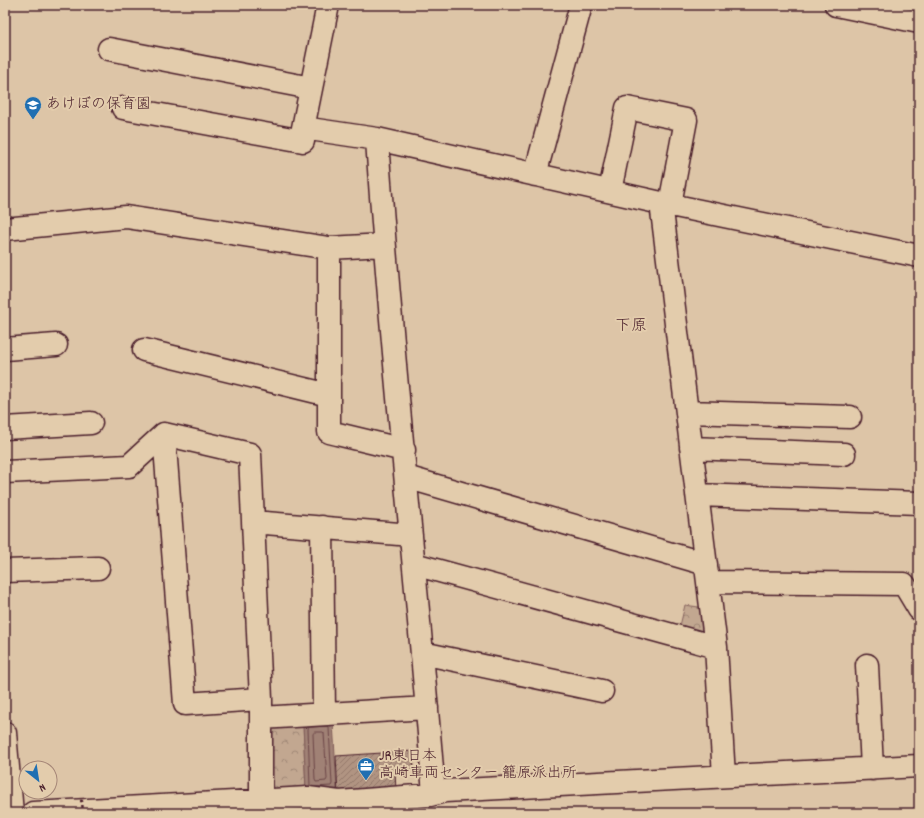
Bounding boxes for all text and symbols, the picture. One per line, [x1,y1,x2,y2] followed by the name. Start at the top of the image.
[46,94,151,116] place label: あけぼの保育園
[23,95,43,120] school or university icon: あけぼの保育園
[615,315,647,338] district label: 下原
[379,746,577,785] place label: JR東日本 高崎車両センター 籠原派出所
[356,756,376,781] office icon: JR東日本 高崎車両センター 籠原派出所
[18,760,58,800] north arrow
[35,779,48,795] text: N

